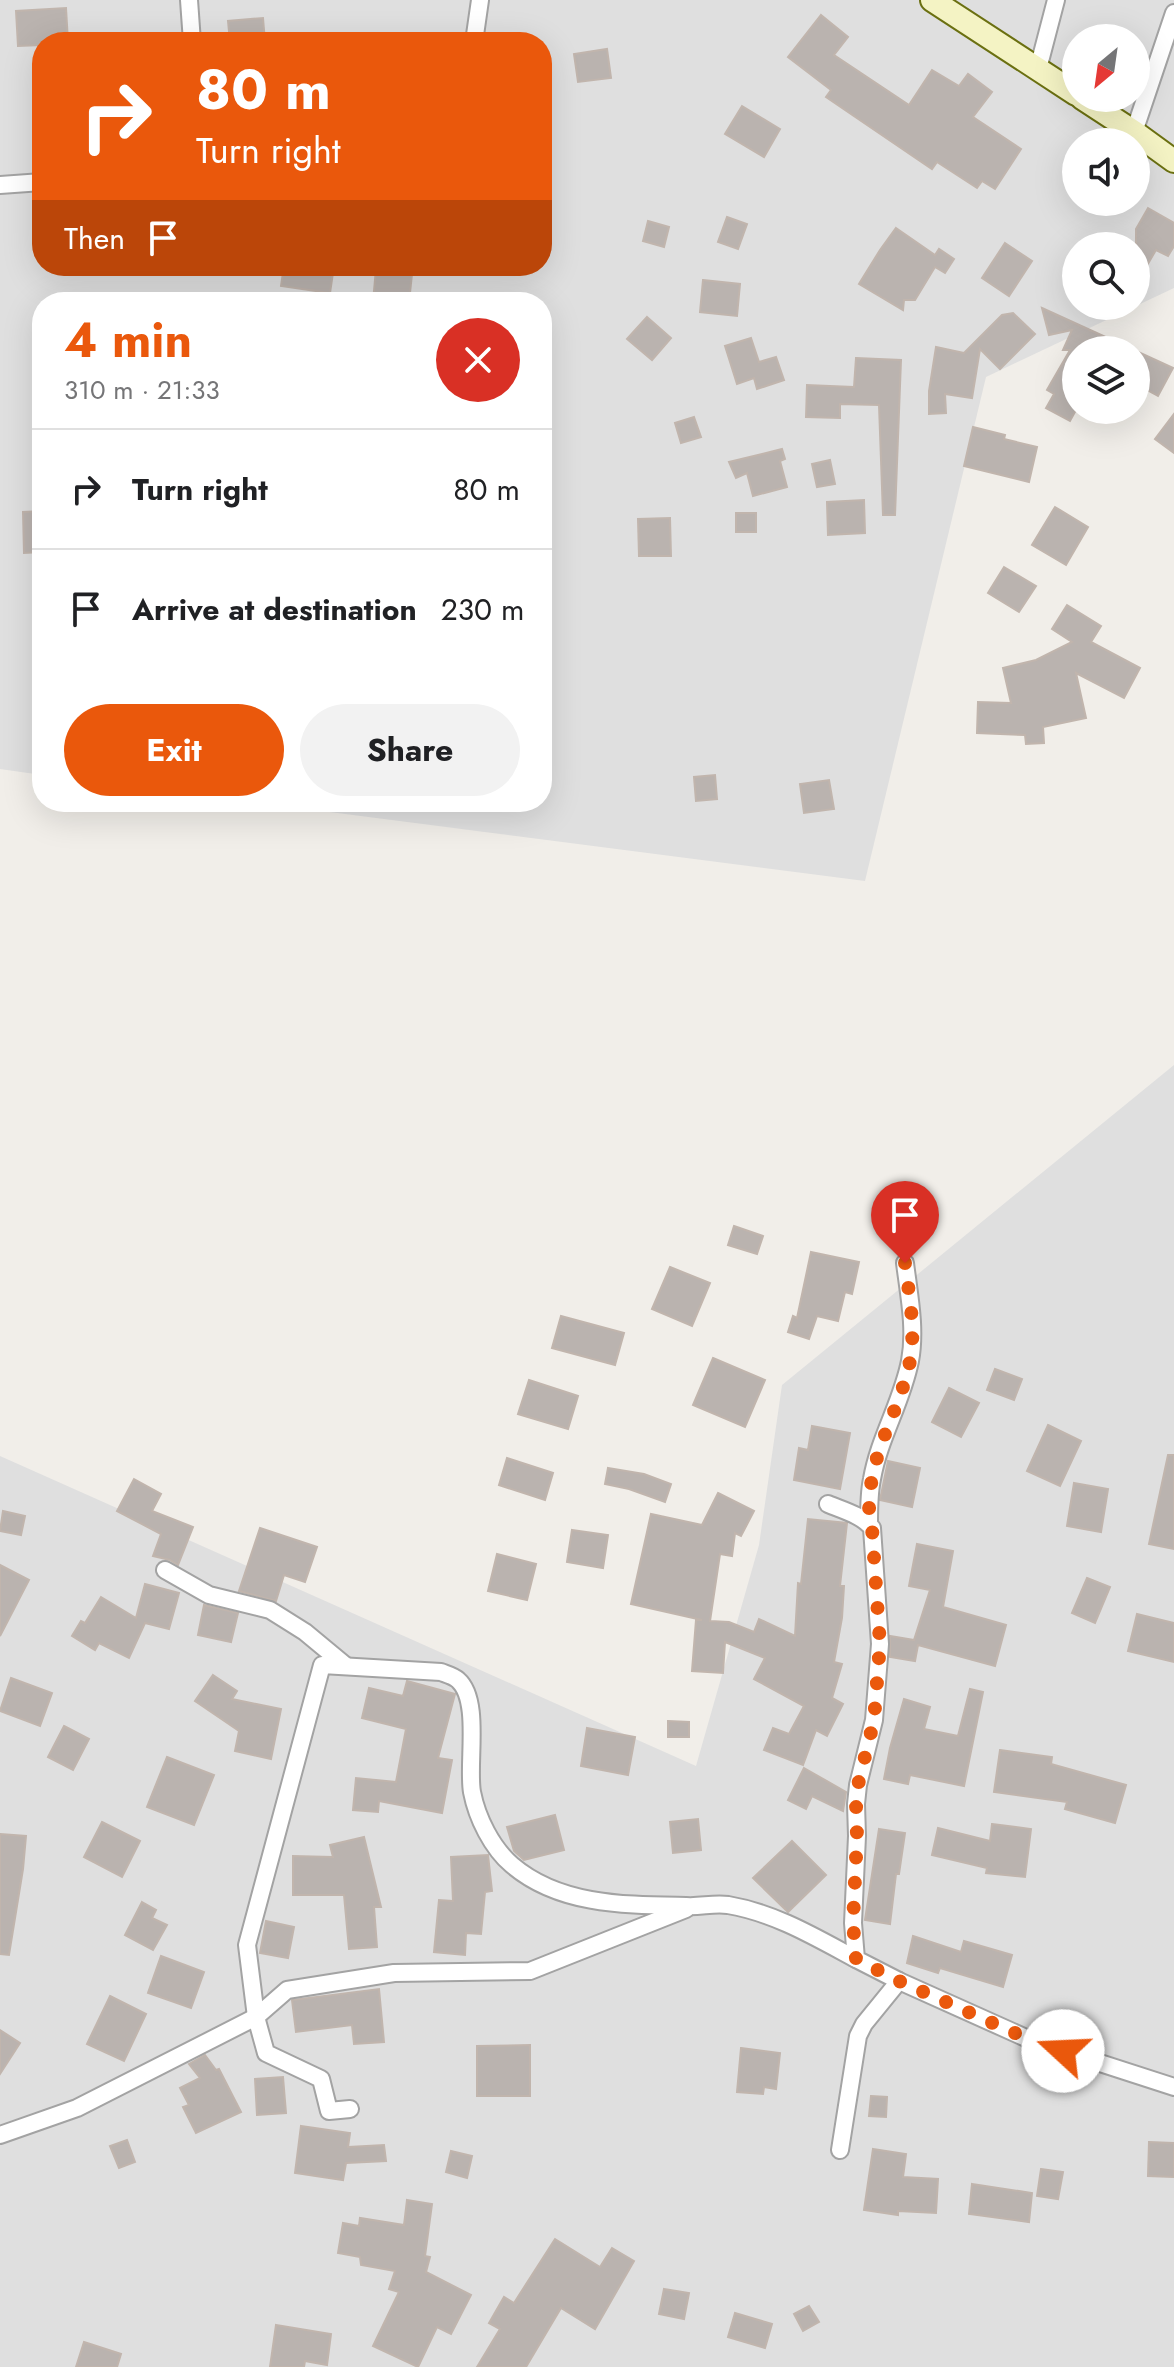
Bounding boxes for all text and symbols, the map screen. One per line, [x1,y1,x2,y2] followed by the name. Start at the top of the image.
[1062,24,1150,112] north arrow
[1062,24,1150,424] map controls
[196,49,331,130] text: 80 m
[64,64,168,168] icon: right
[196,124,341,176] text: Turn right
[1062,128,1150,216] button: sound
[141,216,185,260] icon: arrive
[64,217,125,260] text: Then
[1062,232,1150,320] button: search
[64,306,192,375] text: 4 min
[436,318,520,402] button: close
[1062,336,1150,424] button: layers
[64,371,220,409] text: 310 m · 21:33
[64,467,108,511] icon: right
[132,468,268,511] text: Turn right
[453,468,520,511] text: 80 m
[64,587,108,631] icon: arrive
[132,588,417,631] text: Arrive at destination
[441,588,525,631] text: 230 m
[64,704,284,796] button: Exit
[300,704,520,796] button: Share
[871,1181,939,1263] pin
[883,1193,927,1237] icon: arrive
[1021,2009,1105,2093] position arrow

